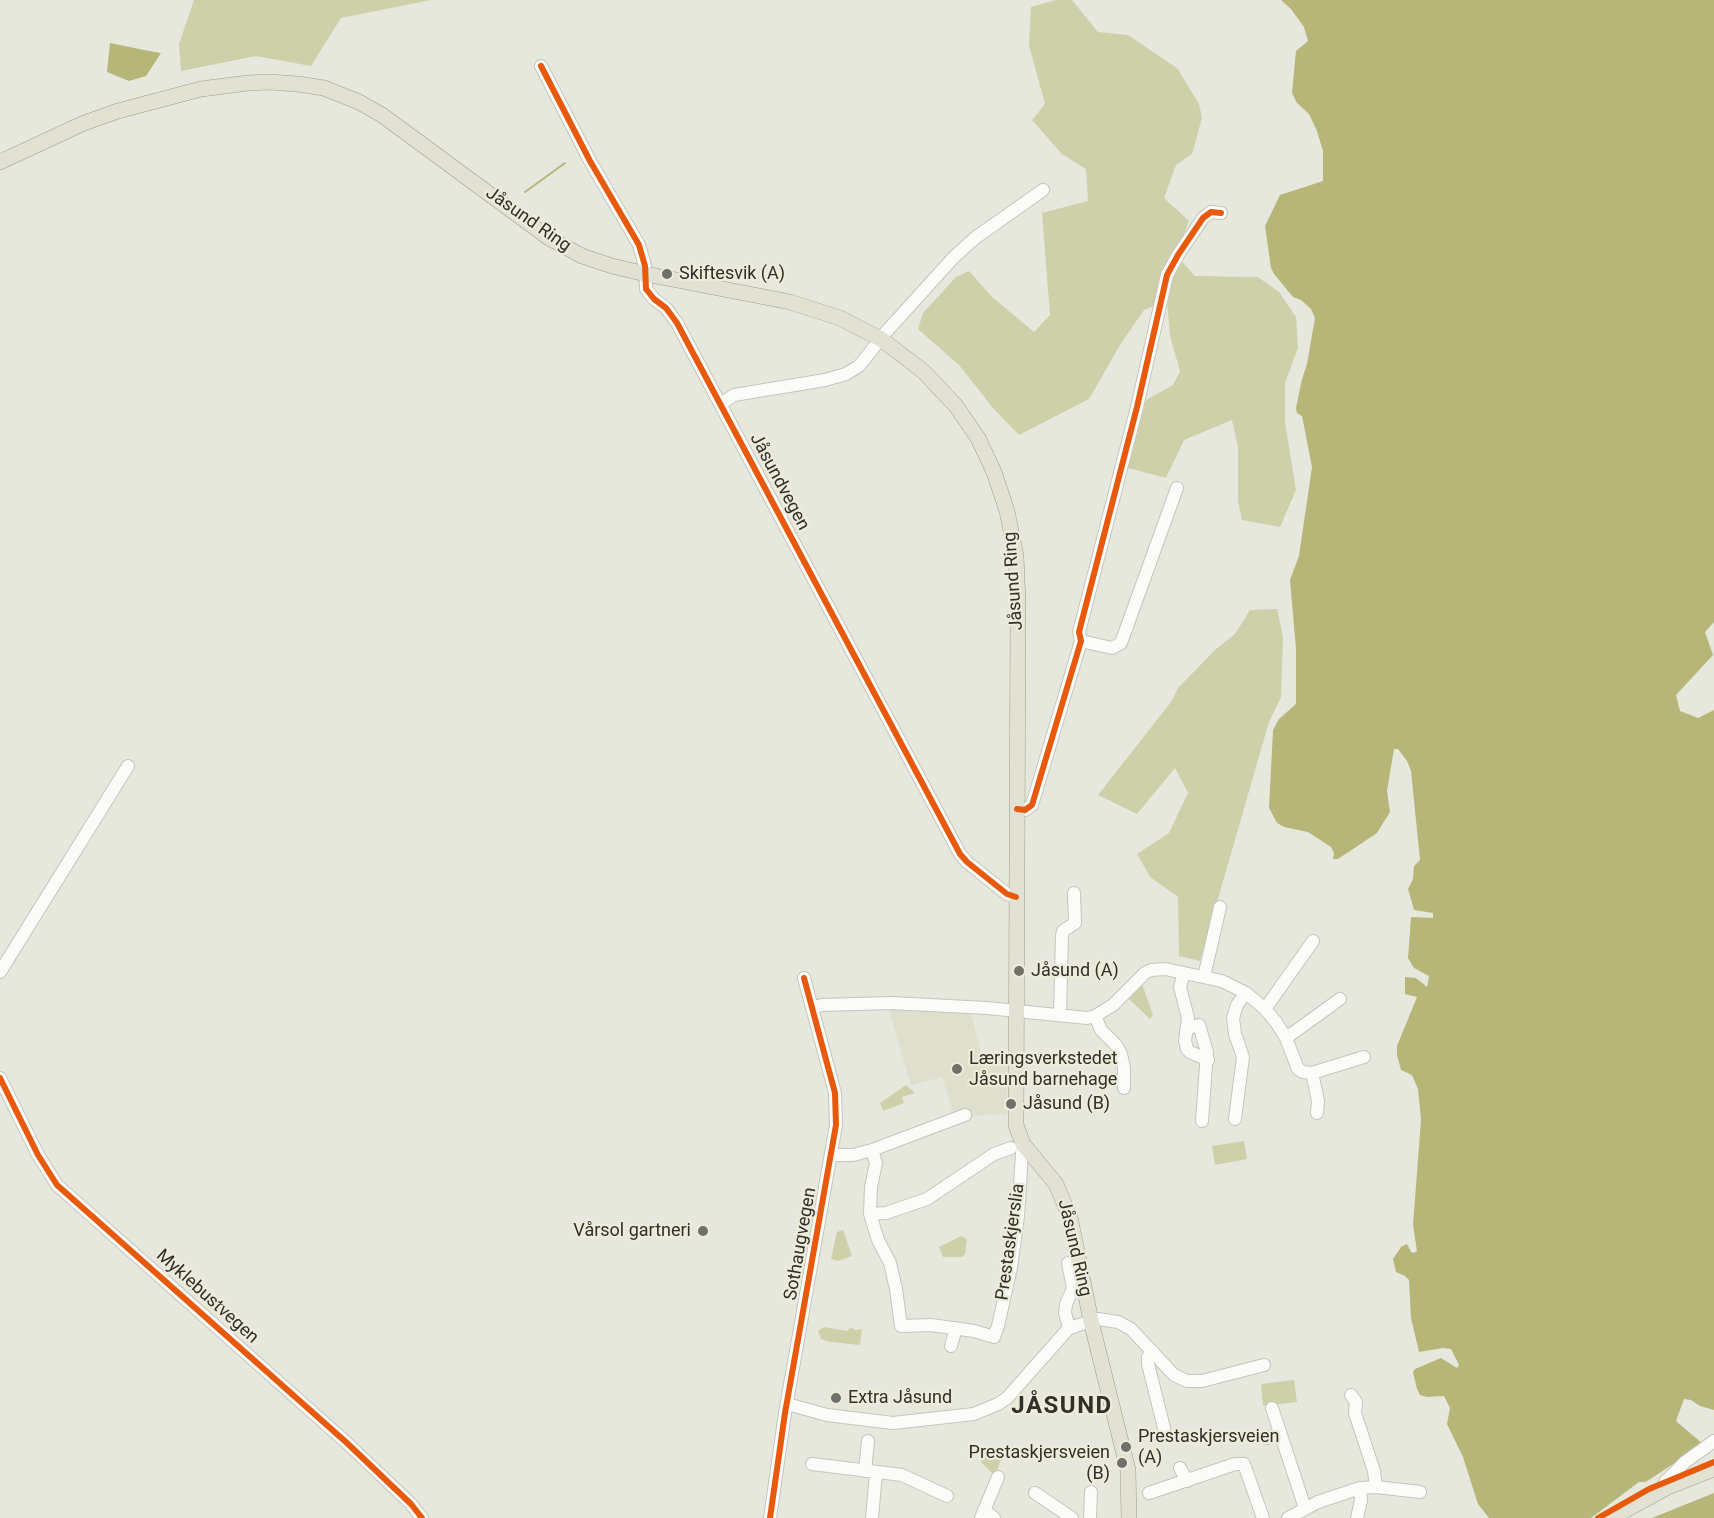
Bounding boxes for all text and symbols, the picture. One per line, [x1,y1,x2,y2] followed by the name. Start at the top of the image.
[481,183,575,257] street label: Jåsund Ring
[679,263,785,285] place label: Skiftesvik (A)
[660,267,674,281] marker: Skiftesvik (A)
[744,430,814,534] street label: Jåsundvegen
[1000,531,1028,631] street label: Jåsund Ring
[1031,960,1119,982] place label: Jåsund (A)
[1012,964,1026,978] marker: Jåsund (A)
[969,1048,1117,1090] place label: Læringsverkstedet Jåsund barnehage
[950,1062,964,1076] marker: Læringsverkstedet Jåsund barnehage
[1023,1093,1110,1115] place label: Jåsund (B)
[1004,1097,1018,1111] marker: Jåsund (B)
[992,1182,1030,1302] street label: Prestaskjerslia
[780,1186,822,1302] street label: Sothaugvegen
[1052,1197,1096,1299] street label: Jåsund Ring
[573,1220,691,1242] place label: Vårsol gartneri
[696,1224,710,1238] marker: Vårsol gartneri
[151,1245,263,1349] street label: Myklebustvegen
[848,1387,952,1409] place label: Extra Jåsund
[829,1391,843,1405] marker: Extra Jåsund
[1011,1393,1113,1421] district label: JÅSUND
[1138,1426,1279,1468] place label: Prestaskjersveien (A)
[1119,1440,1133,1454] marker: Prestaskjersveien (A)
[969,1442,1110,1484] place label: Prestaskjersveien (B)
[1115,1456,1129,1470] marker: Prestaskjersveien (B)

